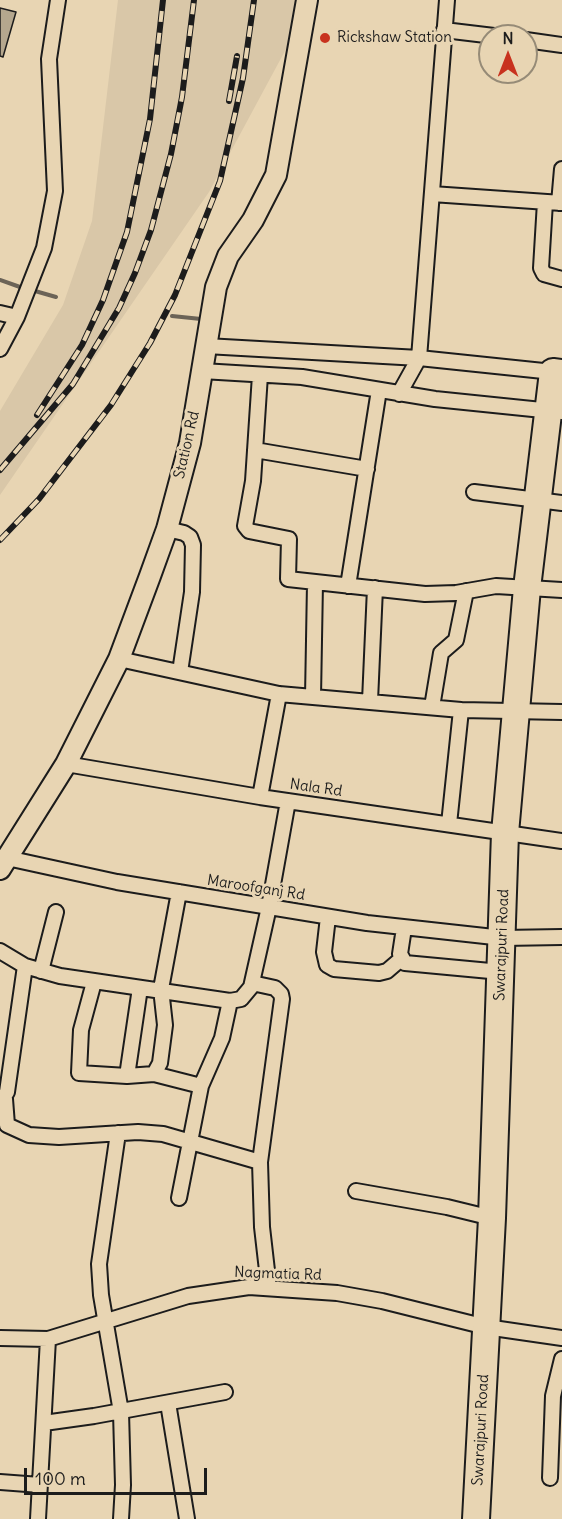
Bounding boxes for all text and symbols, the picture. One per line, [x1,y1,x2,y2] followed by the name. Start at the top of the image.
[478,24,538,84] north arrow
[502,28,514,48] text: N
[337,29,452,47] place label: Rickshaw Station
[318,31,332,45] marker: Rickshaw Station
[170,409,204,481] street label: Station Rd
[289,775,343,801] street label: Nala Rd
[206,871,306,905] street label: Maroofganj Rd
[491,889,513,1001] street label: Swarajpuri Road
[234,1263,322,1285] street label: Nagmatia Rd
[469,1374,493,1486] street label: Swarajpuri Road
[27,1456,210,1494] scale bar
[35,1467,86,1490] text: 100 m

